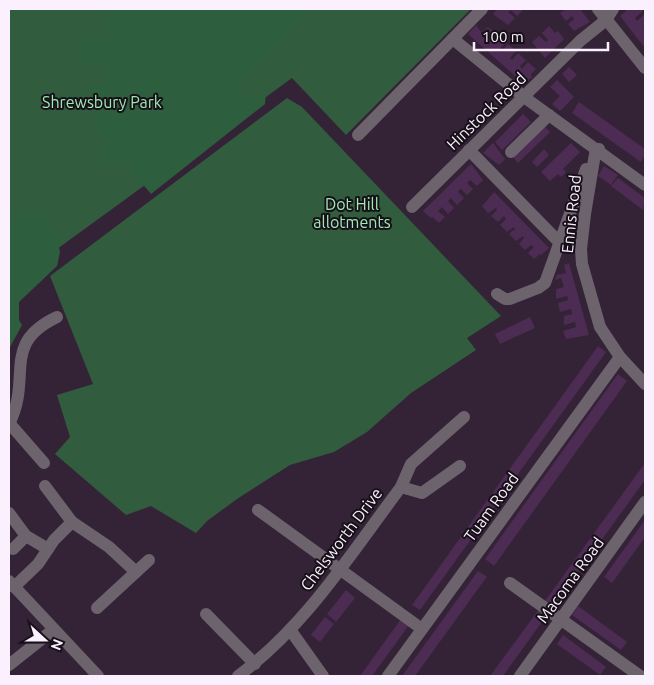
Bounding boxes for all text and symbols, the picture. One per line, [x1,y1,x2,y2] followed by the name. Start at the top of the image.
[474,20,608,52] scale bar
[482,28,524,45] text: 100 m
[443,69,529,153] street label: Hinstock Road
[42,93,162,111] park label: Shrewsbury Park
[558,174,584,254] street label: Ennis Road
[313,195,391,231] park label: Dot Hill allotments
[460,469,522,545] street label: Tuam Road
[297,484,385,594] street label: Chelsworth Drive
[533,534,607,626] street label: Macoma Road
[20,615,70,665] north arrow
[48,637,66,652] text: N

